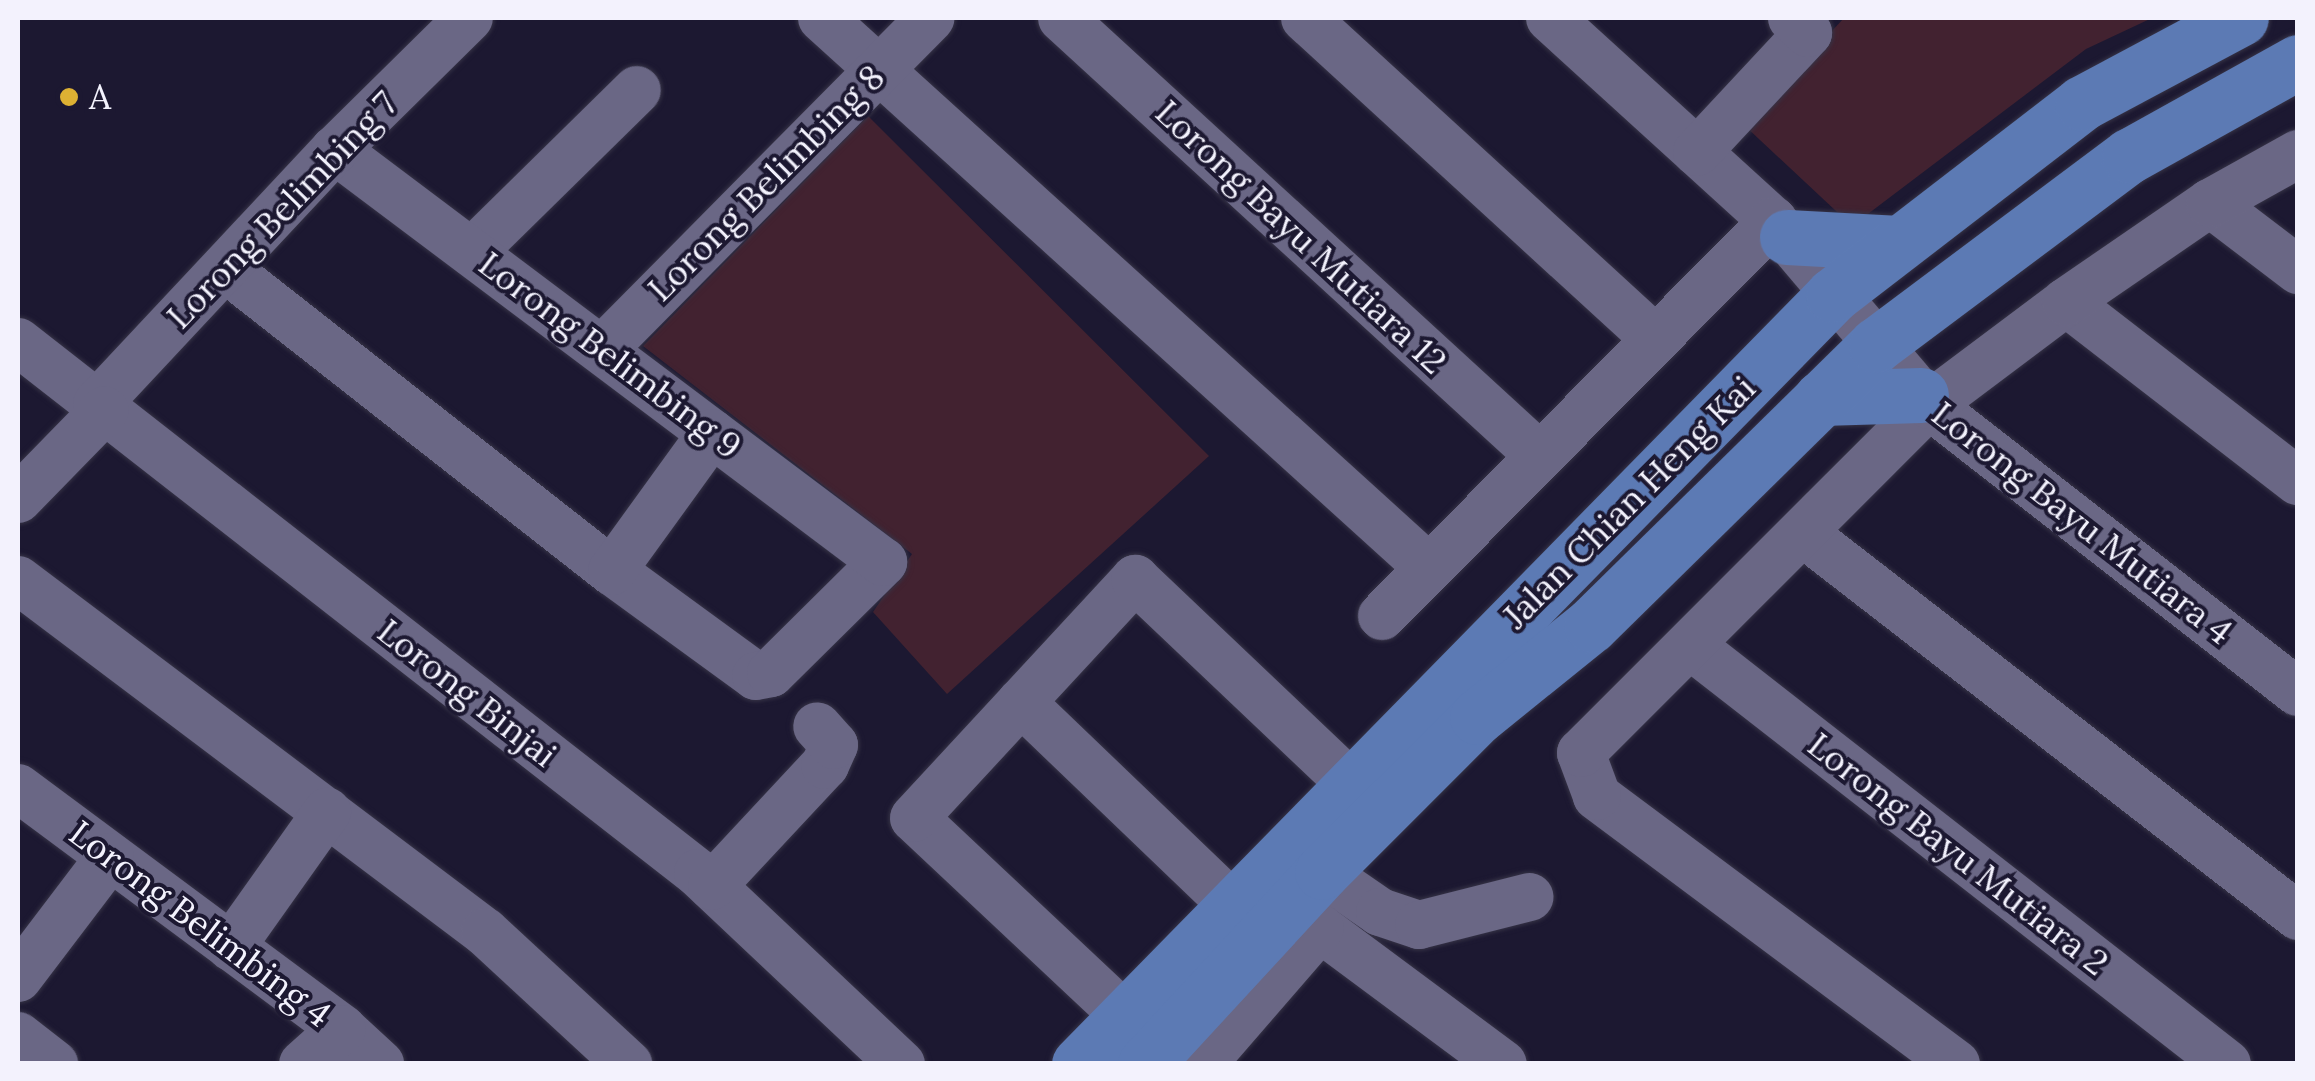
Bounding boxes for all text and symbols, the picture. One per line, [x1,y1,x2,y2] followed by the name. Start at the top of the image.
[639,56,893,310] street label: Lorong Belimbing 8
[89,76,111,118] place label: A
[158,83,406,337] street label: Lorong Belimbing 7
[58,86,80,108] marker: A
[1147,91,1455,383] street label: Lorong Bayu Mutiara 12
[471,243,749,467] street label: Lorong Belimbing 9
[1494,367,1764,637] street label: Jalan Chian Heng Kai
[1923,393,2241,653] street label: Lorong Bayu Mutiara 4
[369,610,565,776] street label: Lorong Binjai
[1800,724,2116,984] street label: Lorong Bayu Mutiara 2
[61,812,339,1036] street label: Lorong Belimbing 4

